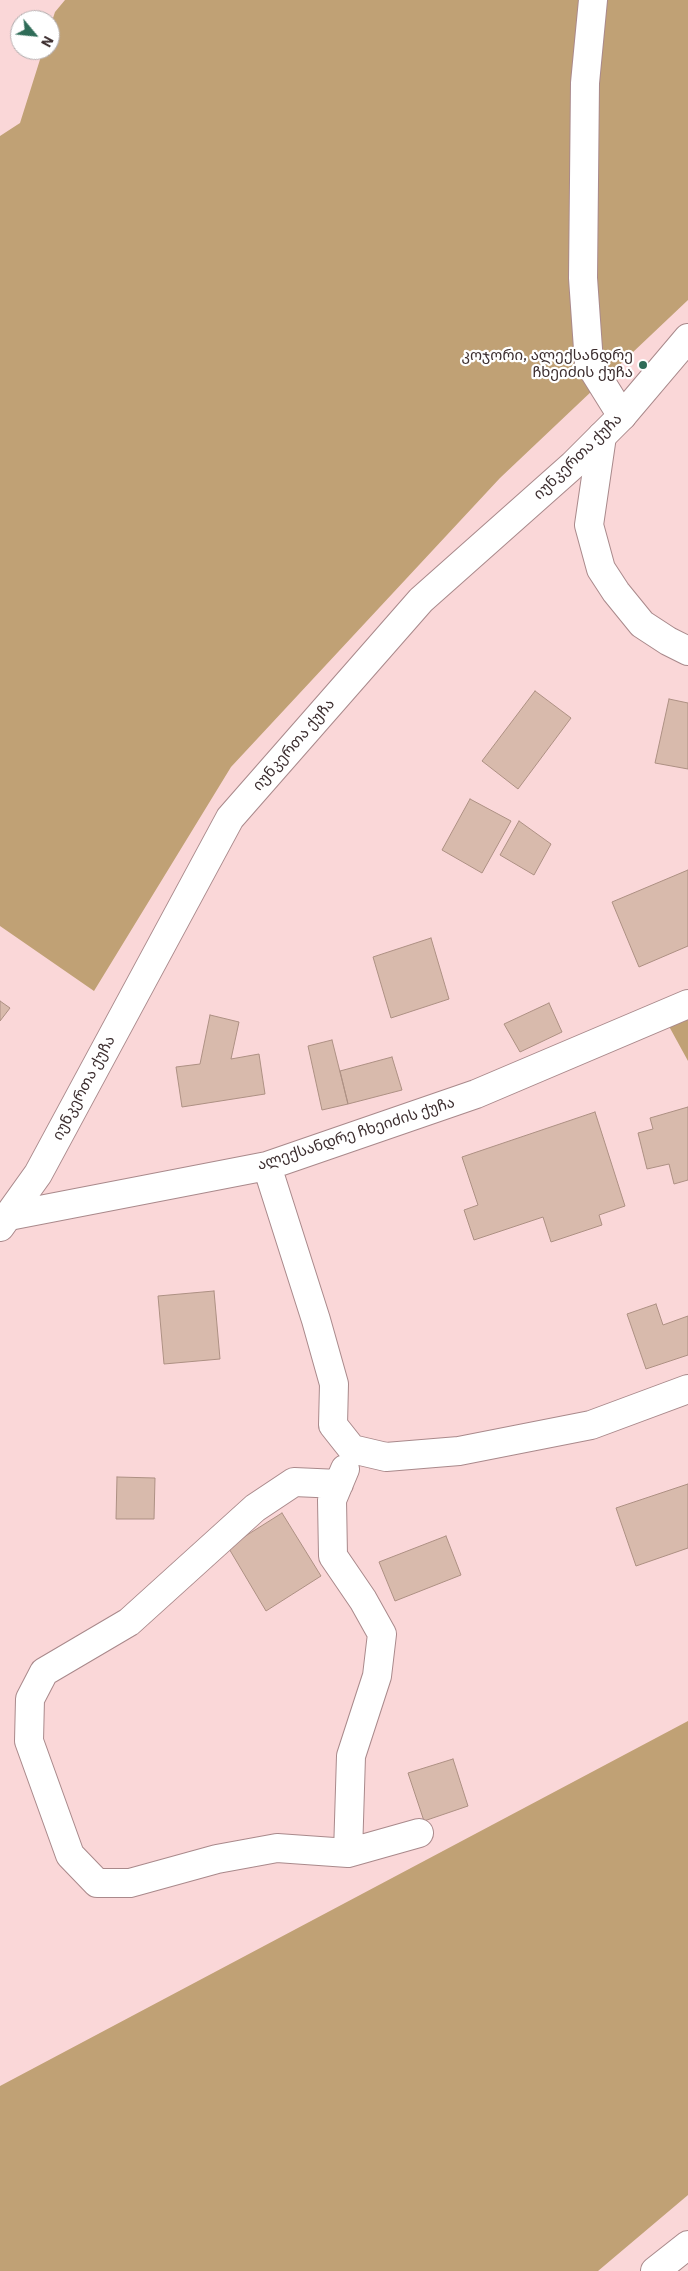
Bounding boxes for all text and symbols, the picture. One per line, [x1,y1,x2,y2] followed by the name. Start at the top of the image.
[10,10,60,60] north arrow
[37,33,58,50] text: N
[461,347,633,382] place label: კოჯორი, ალექსანდრე ჩხეიძის ქუჩა
[637,359,649,371] marker: კოჯორი, ალექსანდრე ჩხეიძის ქუჩა
[530,410,626,504] street label: იუნკერთა ქუჩა
[249,695,339,795] street label: იუნკერთა ქუჩა
[49,1033,119,1143] street label: იუნკერთა ქუჩა
[255,1094,457,1174] street label: ალექსანდრე ჩხეიძის ქუჩა

